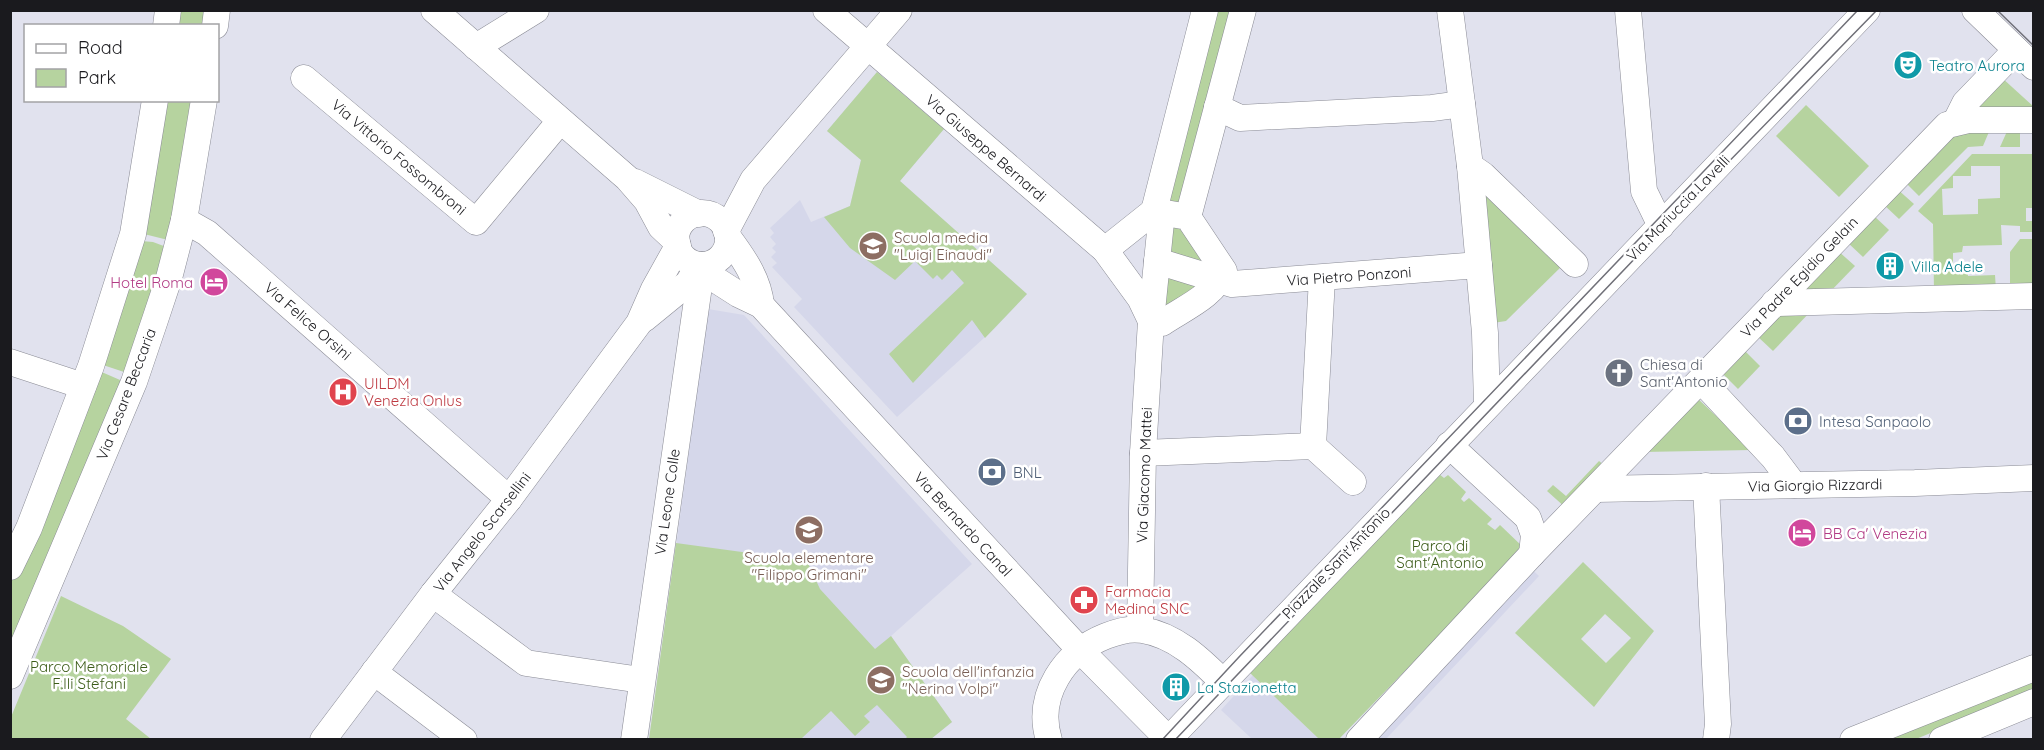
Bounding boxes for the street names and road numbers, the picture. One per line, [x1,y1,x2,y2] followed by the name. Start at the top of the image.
[922,90,1050,206] street label: Via Giuseppe Bernardi
[328,95,470,219] street label: Via Vittorio Fossombroni
[1622,151,1734,265] street label: Via Mariuccia Lavelli
[1736,212,1862,342] street label: Via Padre Egidio Gelain
[1286,262,1412,290] street label: Via Pietro Ponzoni
[260,278,356,364] street label: Via Felice Orsini
[92,325,160,463] street label: Via Cesare Beccaria
[1132,407,1156,543] street label: Via Giacomo Mattei
[650,448,684,556] street label: Via Leone Colle
[429,468,535,596] street label: Via Angelo Scarsellini
[910,468,1016,580] street label: Via Bernardo Canal
[1747,474,1883,496] street label: Via Giorgio Rizzardi
[1278,503,1394,623] street label: Piazzale Sant'Antonio

